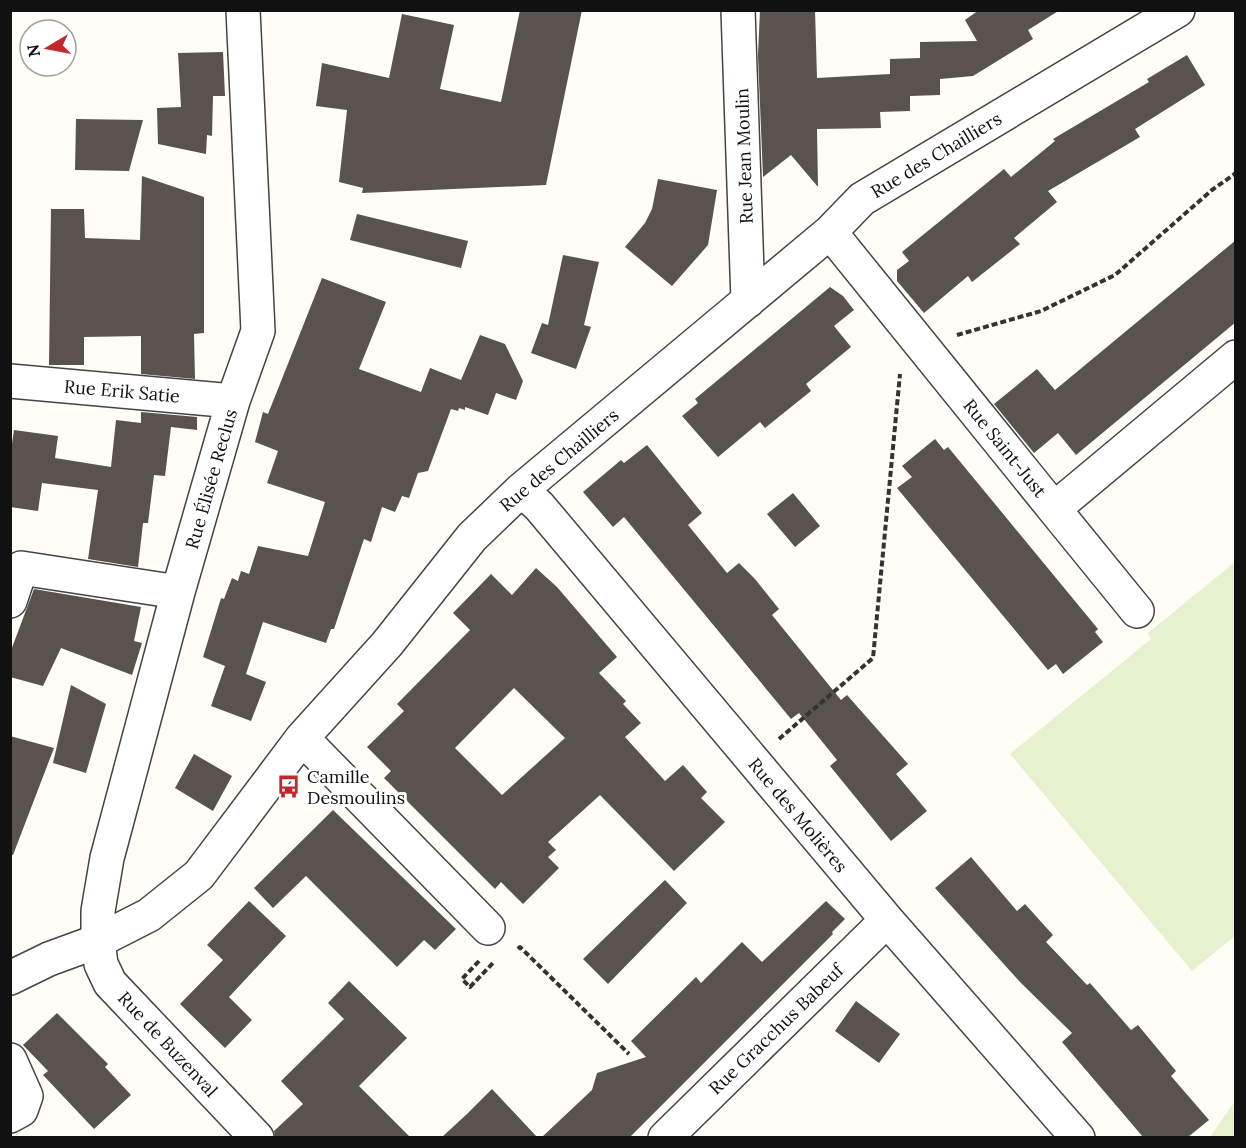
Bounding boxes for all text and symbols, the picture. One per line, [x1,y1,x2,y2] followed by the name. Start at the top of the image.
[18,18,78,78] north arrow
[22,43,44,58] text: N
[730,87,758,224] street label: Rue Jean Moulin
[866,107,1006,203] street label: Rue des Chailliers
[63,374,181,408] street label: Rue Erik Satie
[958,394,1052,502] street label: Rue Saint-Just
[495,403,623,517] street label: Rue des Chailliers
[180,406,242,552] street label: Rue Élisée Reclus
[743,753,853,877] street label: Rue des Molières
[307,765,405,809] place label: Camille Desmoulins
[276,773,302,799] bus stop icon: Camille Desmoulins
[704,957,850,1099] street label: Rue Gracchus Babeuf
[113,986,223,1102] street label: Rue de Buzenval

